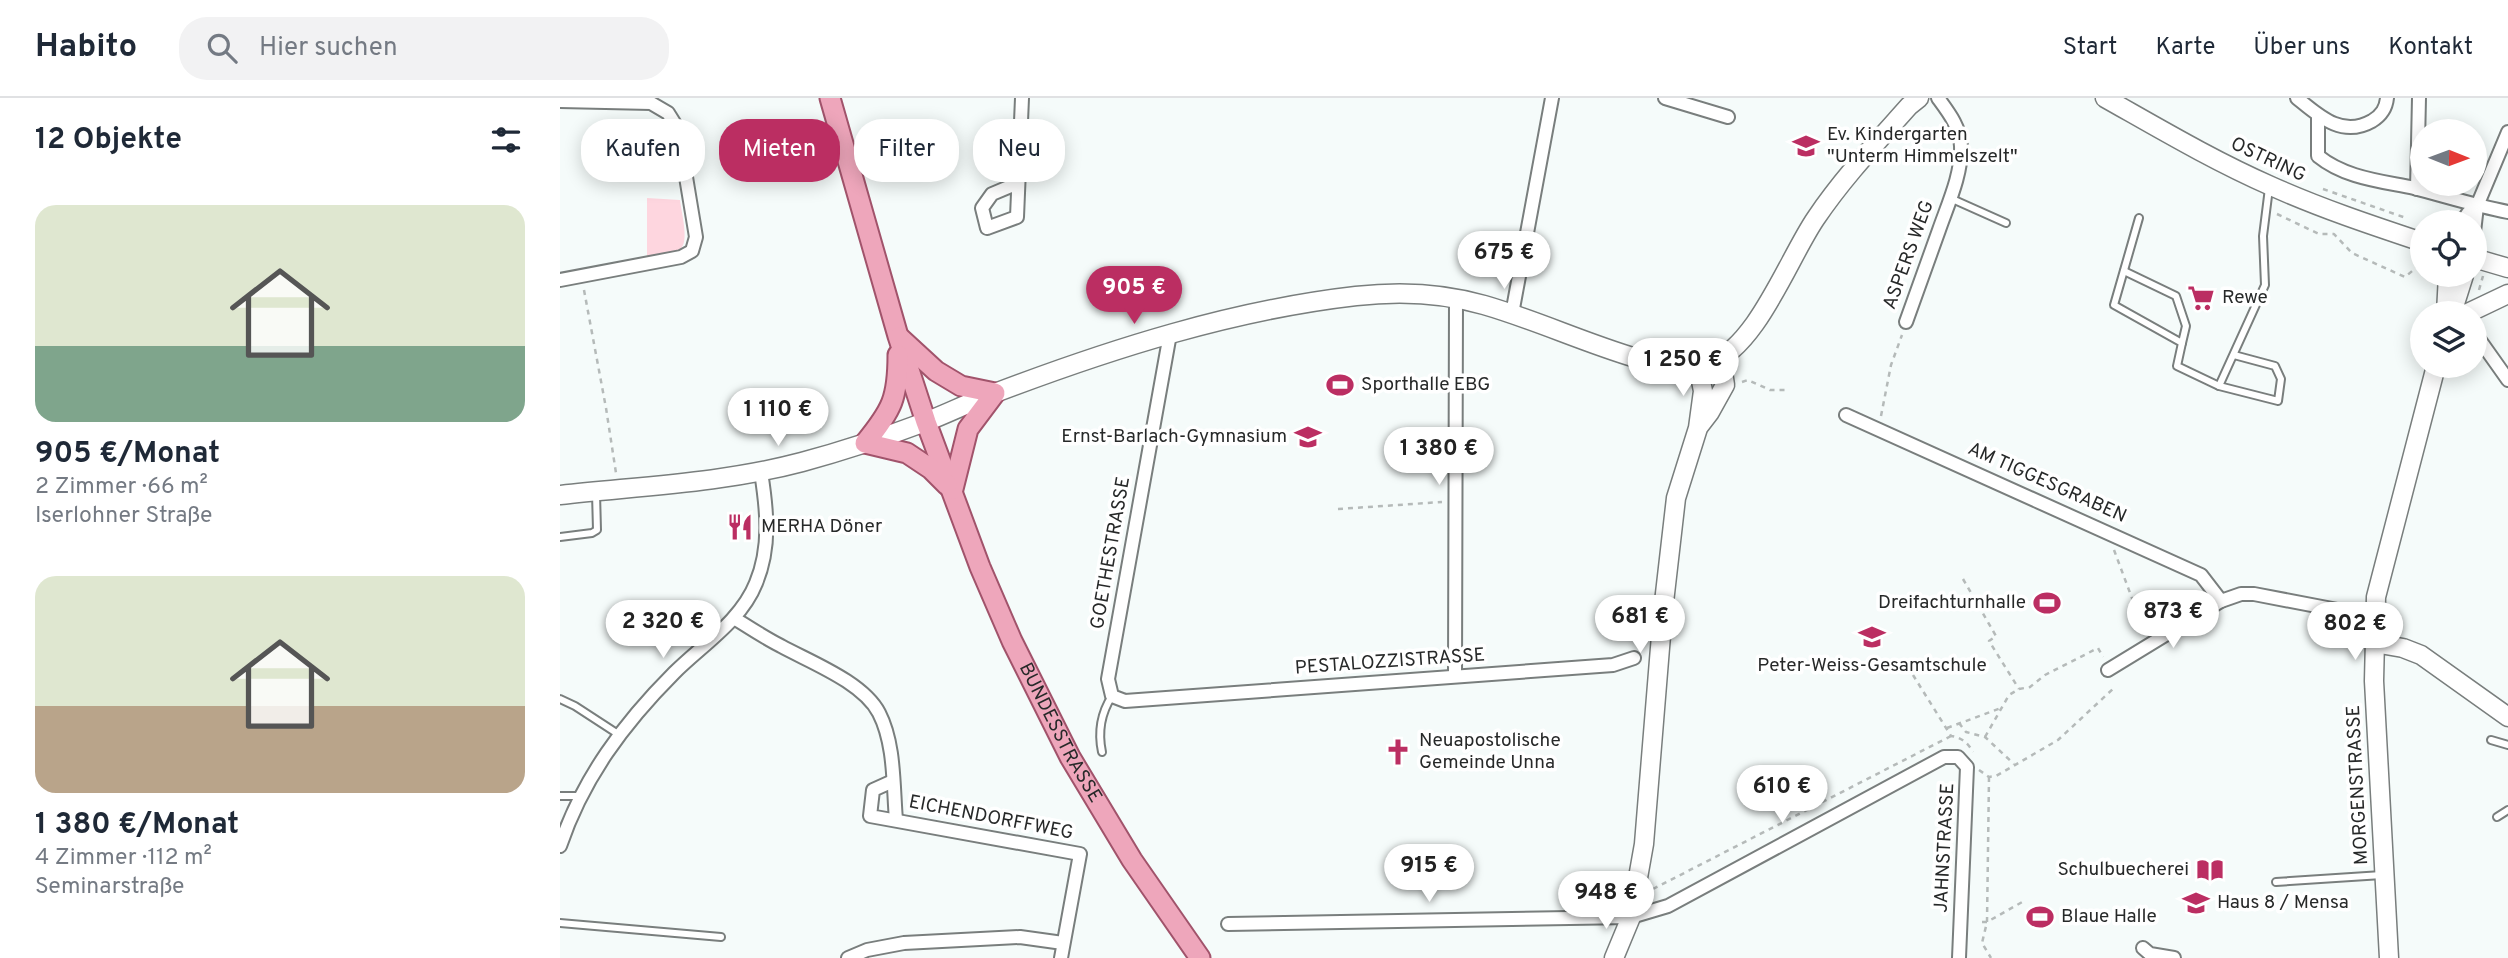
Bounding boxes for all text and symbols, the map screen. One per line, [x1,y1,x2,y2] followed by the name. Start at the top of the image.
[179,17,669,80] search box
[35,27,137,69] text: Habito
[203,29,241,67] icon: search
[259,32,398,65] text: Hier suchen
[2063,33,2117,63] text: Start
[2155,33,2215,63] text: Karte
[2253,33,2350,63] text: Über uns
[2388,33,2473,63] text: Kontakt
[581,119,705,182] chip: Kaufen
[719,119,840,182] chip: Mieten
[854,119,959,182] chip: Filter
[973,119,1065,182] chip: Neu
[2410,119,2487,196] north arrow
[2410,119,2487,378] map controls
[487,121,525,159] icon: filters
[35,122,182,159] text: 12 Objekte
[1827,123,2018,169] place label: Ev. Kindergarten "Unterm Himmelszelt"
[1791,131,1821,161] school or university icon: Ev. Kindergarten "Unterm Himmelszelt"
[2227,132,2309,188] street label: OSTRING
[1878,197,1940,313] street label: ASPERS WEG
[2410,210,2487,287] button: locate
[1455,232,1553,291] pin: 675 €
[1474,239,1534,268] text: 675 €
[217,250,343,376] icon: home
[1085,266,1183,326] pin: 905 €
[1102,274,1166,303] text: 905 €
[2186,283,2216,313] supermarket icon: Rewe
[2222,286,2268,310] place label: Rewe
[2410,301,2487,378] button: layers
[1618,338,1748,398] pin: 1 250 €
[1644,346,1722,375] text: 1 250 €
[1325,370,1355,400] sports icon: Sporthalle EBG
[1361,373,1490,397] place label: Sporthalle EBG
[713,388,843,448] pin: 1 110 €
[744,396,812,425] text: 1 110 €
[1293,422,1323,452] school or university icon: Ernst-Barlach-Gymnasium
[1061,425,1287,449] place label: Ernst-Barlach-Gymnasium
[1374,428,1504,487] pin: 1 380 €
[1400,435,1478,464] text: 1 380 €
[35,436,220,473] text: 905 €/Monat
[1964,437,2130,529] street label: AM TIGGESGRABEN
[35,473,208,502] text: 2 Zimmer · 66 m²
[1086,475,1136,631] street label: GOETHESTRASSE
[35,502,212,531] text: Iserlohner Straße
[725,512,755,542] restaurant icon: MERHA Döner
[761,515,883,539] place label: MERHA Döner
[2032,588,2062,618] sports icon: Dreifachturnhalle
[2124,590,2222,650] pin: 873 €
[1878,591,2026,615] place label: Dreifachturnhalle
[1591,596,1689,655] pin: 681 €
[2143,598,2203,627] text: 873 €
[598,601,728,660] pin: 2 320 €
[2306,602,2404,662] pin: 802 €
[1611,603,1669,632] text: 681 €
[622,608,704,637] text: 2 320 €
[2323,610,2387,639] text: 802 €
[217,621,343,747] icon: home
[1857,622,1887,652] school or university icon: Peter-Weiss-Gesamtschule
[1294,643,1486,681] street label: PESTALOZZISTRASSE
[1757,654,1987,678] place label: Peter-Weiss-Gesamtschule
[1013,659,1107,807] street label: BUNDESSTRASSE
[2342,704,2374,866] street label: MORGENSTRASSE
[1419,729,1561,775] place label: Neuapostolische Gemeinde Unna
[1383,737,1413,767] church icon: Neuapostolische Gemeinde Unna
[1733,766,1831,825] pin: 610 €
[1753,773,1811,802] text: 610 €
[1930,783,1960,913] street label: JAHNSTRASSE
[907,790,1075,846] street label: EICHENDORFFWEG
[35,807,239,844] text: 1 380 €/Monat
[35,844,212,873] text: 4 Zimmer · 112 m²
[1380,844,1478,904] pin: 915 €
[1400,852,1458,881] text: 915 €
[2195,855,2225,885] library icon: Schulbuecherei
[2057,858,2189,882] place label: Schulbuecherei
[1557,872,1655,931] pin: 948 €
[35,873,184,902] text: Seminarstraße
[1574,879,1638,908] text: 948 €
[2181,888,2211,918] school or university icon: Haus 8 / Mensa
[2217,891,2349,915] place label: Haus 8 / Mensa
[2025,902,2055,932] sports icon: Blaue Halle
[2061,905,2157,929] place label: Blaue Halle

